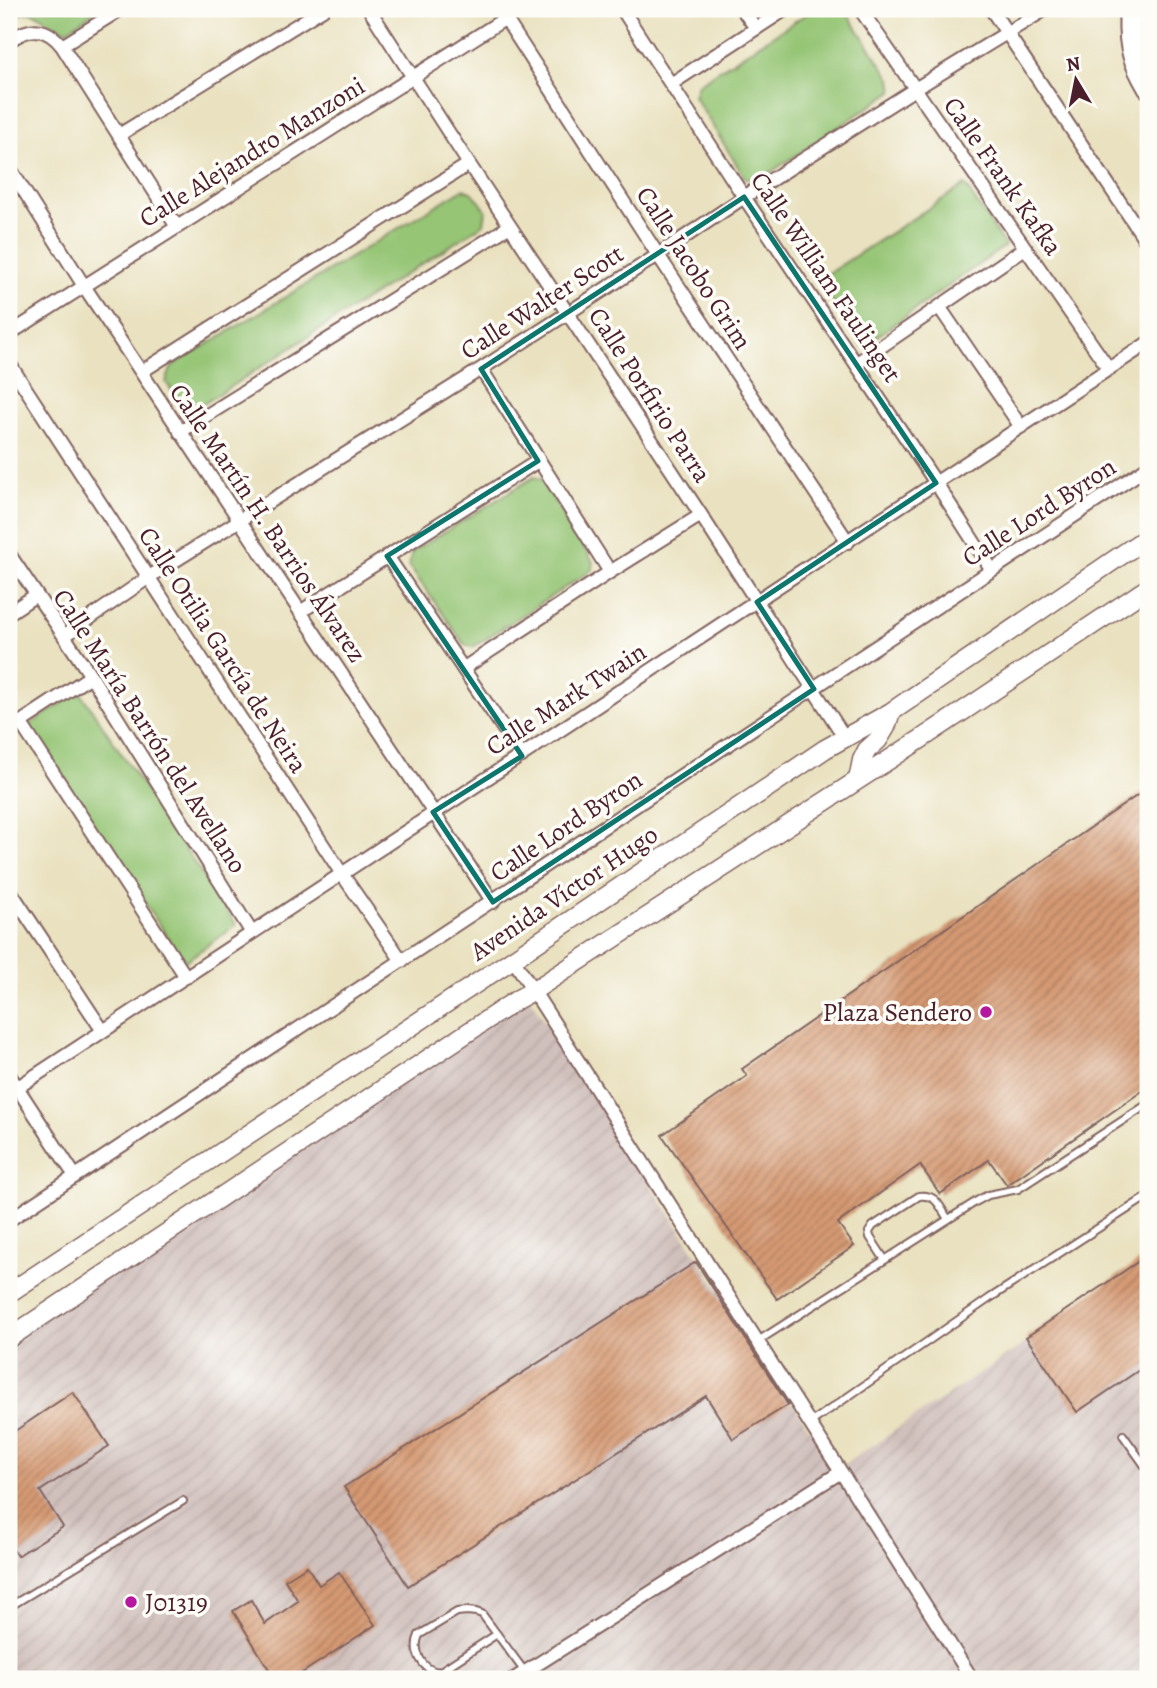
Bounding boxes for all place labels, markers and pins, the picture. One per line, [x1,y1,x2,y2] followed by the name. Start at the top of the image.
[823,995,972,1030] place label: Plaza Sendero
[978,1004,994,1020] marker: Plaza Sendero
[145,1585,208,1620] place label: J01319
[123,1594,139,1610] marker: J01319

